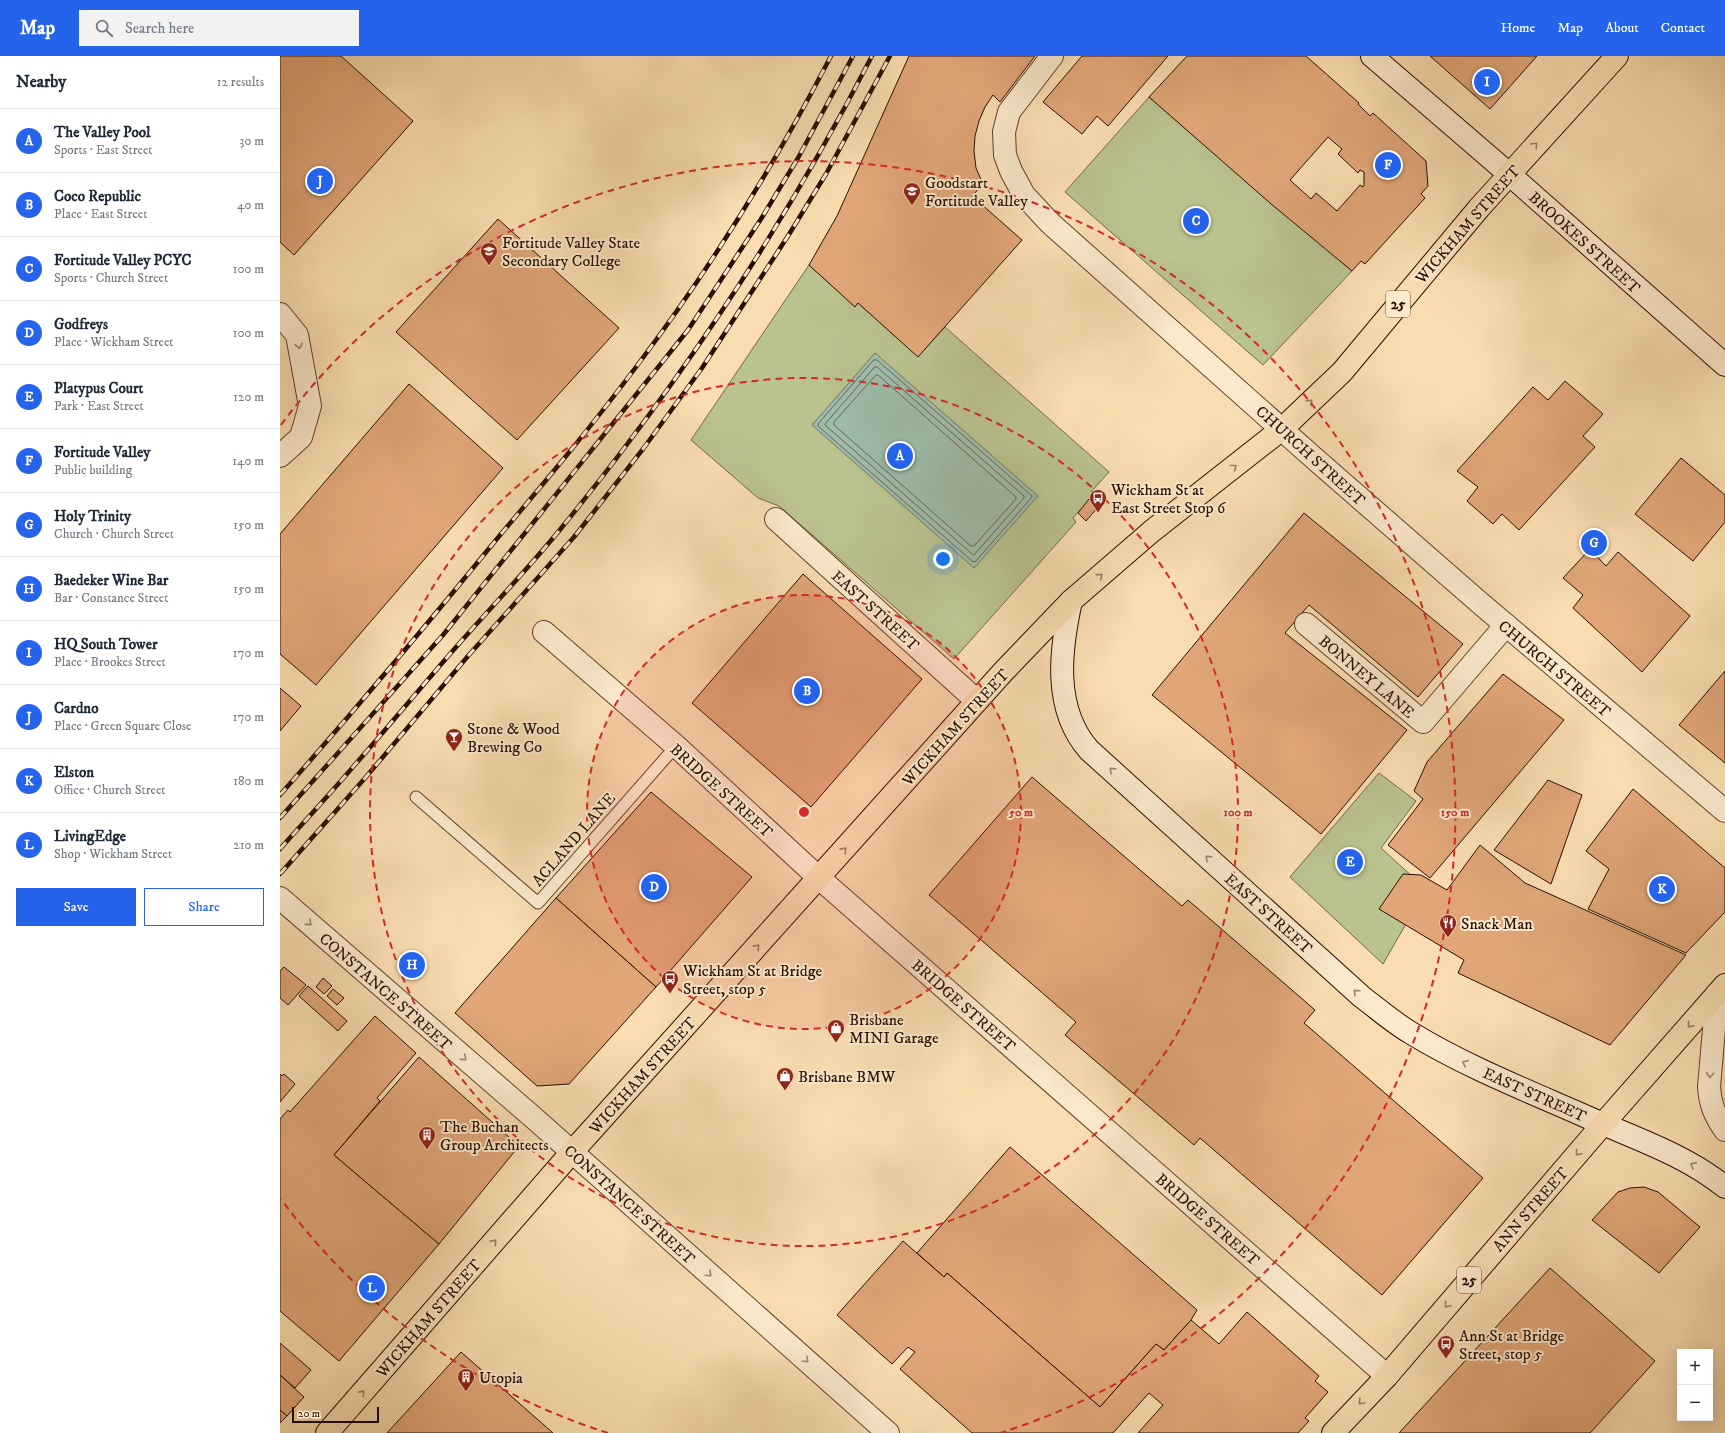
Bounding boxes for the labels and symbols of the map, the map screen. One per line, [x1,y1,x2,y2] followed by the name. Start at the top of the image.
[1474,67,1500,97] pin: I
[1531,143,1538,150] one-way arrow
[1375,150,1401,180] pin: F
[1410,161,1525,289] street label: WICKHAM STREET
[307,166,333,196] pin: J
[925,173,1028,211] place label: Goodstart Fortitude Valley
[902,181,922,206] school or university icon: Goodstart Fortitude Valley
[1524,187,1644,298] street label: BROOKES STREET
[1183,206,1209,236] pin: C
[502,233,641,271] place label: Fortitude Valley State Secondary College
[479,241,499,266] school or university icon: Fortitude Valley State Secondary College
[1386,291,1410,317] road number: 25
[295,343,303,349] one-way arrow
[1305,399,1313,407] one-way arrow
[1251,401,1369,510] street label: CHURCH STREET
[887,441,913,471] pin: A
[1229,465,1236,472] one-way arrow
[1110,480,1226,518] place label: Wickham St at East Street Stop 6
[1088,488,1108,513] bus stop icon: Wickham St at East Street Stop 6
[1581,528,1607,558] pin: G
[933,549,953,569] your location
[827,566,923,655] street label: EAST STREET
[1096,573,1103,580] one-way arrow
[1494,616,1615,722] street label: CHURCH STREET
[1314,631,1418,723] street label: BONNEY LANE
[897,665,1014,791] street label: WICKHAM STREET
[794,676,820,706] pin: B
[467,719,560,757] place label: Stone & Wood Brewing Co
[444,727,464,752] bar icon: Stone & Wood Brewing Co
[666,739,777,842] street label: BRIDGE STREET
[1109,768,1117,775] one-way arrow
[528,789,620,891] street label: ACLAND LANE
[797,805,811,819] centre of rings
[1008,805,1033,820] text: 50 m
[1224,805,1252,820] text: 100 m
[1441,805,1469,820] text: 150 m
[840,847,847,855] one-way arrow
[1337,847,1363,877] pin: E
[1205,855,1213,862] one-way arrow
[1220,869,1316,958] street label: EAST STREET
[641,872,667,902] pin: D
[1649,874,1675,904] pin: K
[1438,913,1458,938] restaurant icon: Snack Man
[1461,914,1533,934] place label: Snack Man
[305,919,312,926] one-way arrow
[315,929,456,1055] street label: CONSTANCE STREET
[753,944,760,952] one-way arrow
[399,950,425,980] pin: H
[907,955,1019,1056] street label: BRIDGE STREET
[682,961,822,999] place label: Wickham St at Bridge Street, stop 5
[660,969,680,994] bus stop icon: Wickham St at Bridge Street, stop 5
[1354,990,1361,997] one-way arrow
[849,1010,939,1048] place label: Brisbane MINI Garage
[584,1013,701,1139] street label: WICKHAM STREET
[826,1018,846,1043] shop icon: Brisbane MINI Garage
[1688,1020,1695,1028] one-way arrow
[460,1054,467,1061] one-way arrow
[1462,1059,1469,1067] one-way arrow
[1480,1063,1590,1127] street label: EAST STREET
[775,1066,795,1091] shop icon: Brisbane BMW
[798,1067,896,1087] place label: Brisbane BMW
[1706,1072,1715,1078] one-way arrow
[440,1117,549,1155] place label: The Buchan Group Architects
[417,1125,437,1150] building icon: The Buchan Group Architects
[560,1141,699,1269] street label: CONSTANCE STREET
[1575,1149,1582,1156] one-way arrow
[1690,1162,1697,1169] one-way arrow
[1488,1163,1573,1256] street label: ANN STREET
[1151,1169,1263,1270] street label: BRIDGE STREET
[489,1240,496,1247] one-way arrow
[371,1255,486,1383] street label: WICKHAM STREET
[1457,1267,1481,1293] road number: 25
[704,1269,712,1276] one-way arrow
[359,1273,385,1303] pin: L
[1445,1301,1452,1308] one-way arrow
[1459,1326,1565,1364] place label: Ann St at Bridge Street, stop 5
[1436,1334,1456,1359] bus stop icon: Ann St at Bridge Street, stop 5
[801,1356,809,1363] one-way arrow
[456,1367,476,1392] building icon: Utopia
[479,1368,523,1388] place label: Utopia
[358,1390,365,1398] one-way arrow
[1358,1397,1366,1405] one-way arrow
[292,1405,379,1424] scale bar

